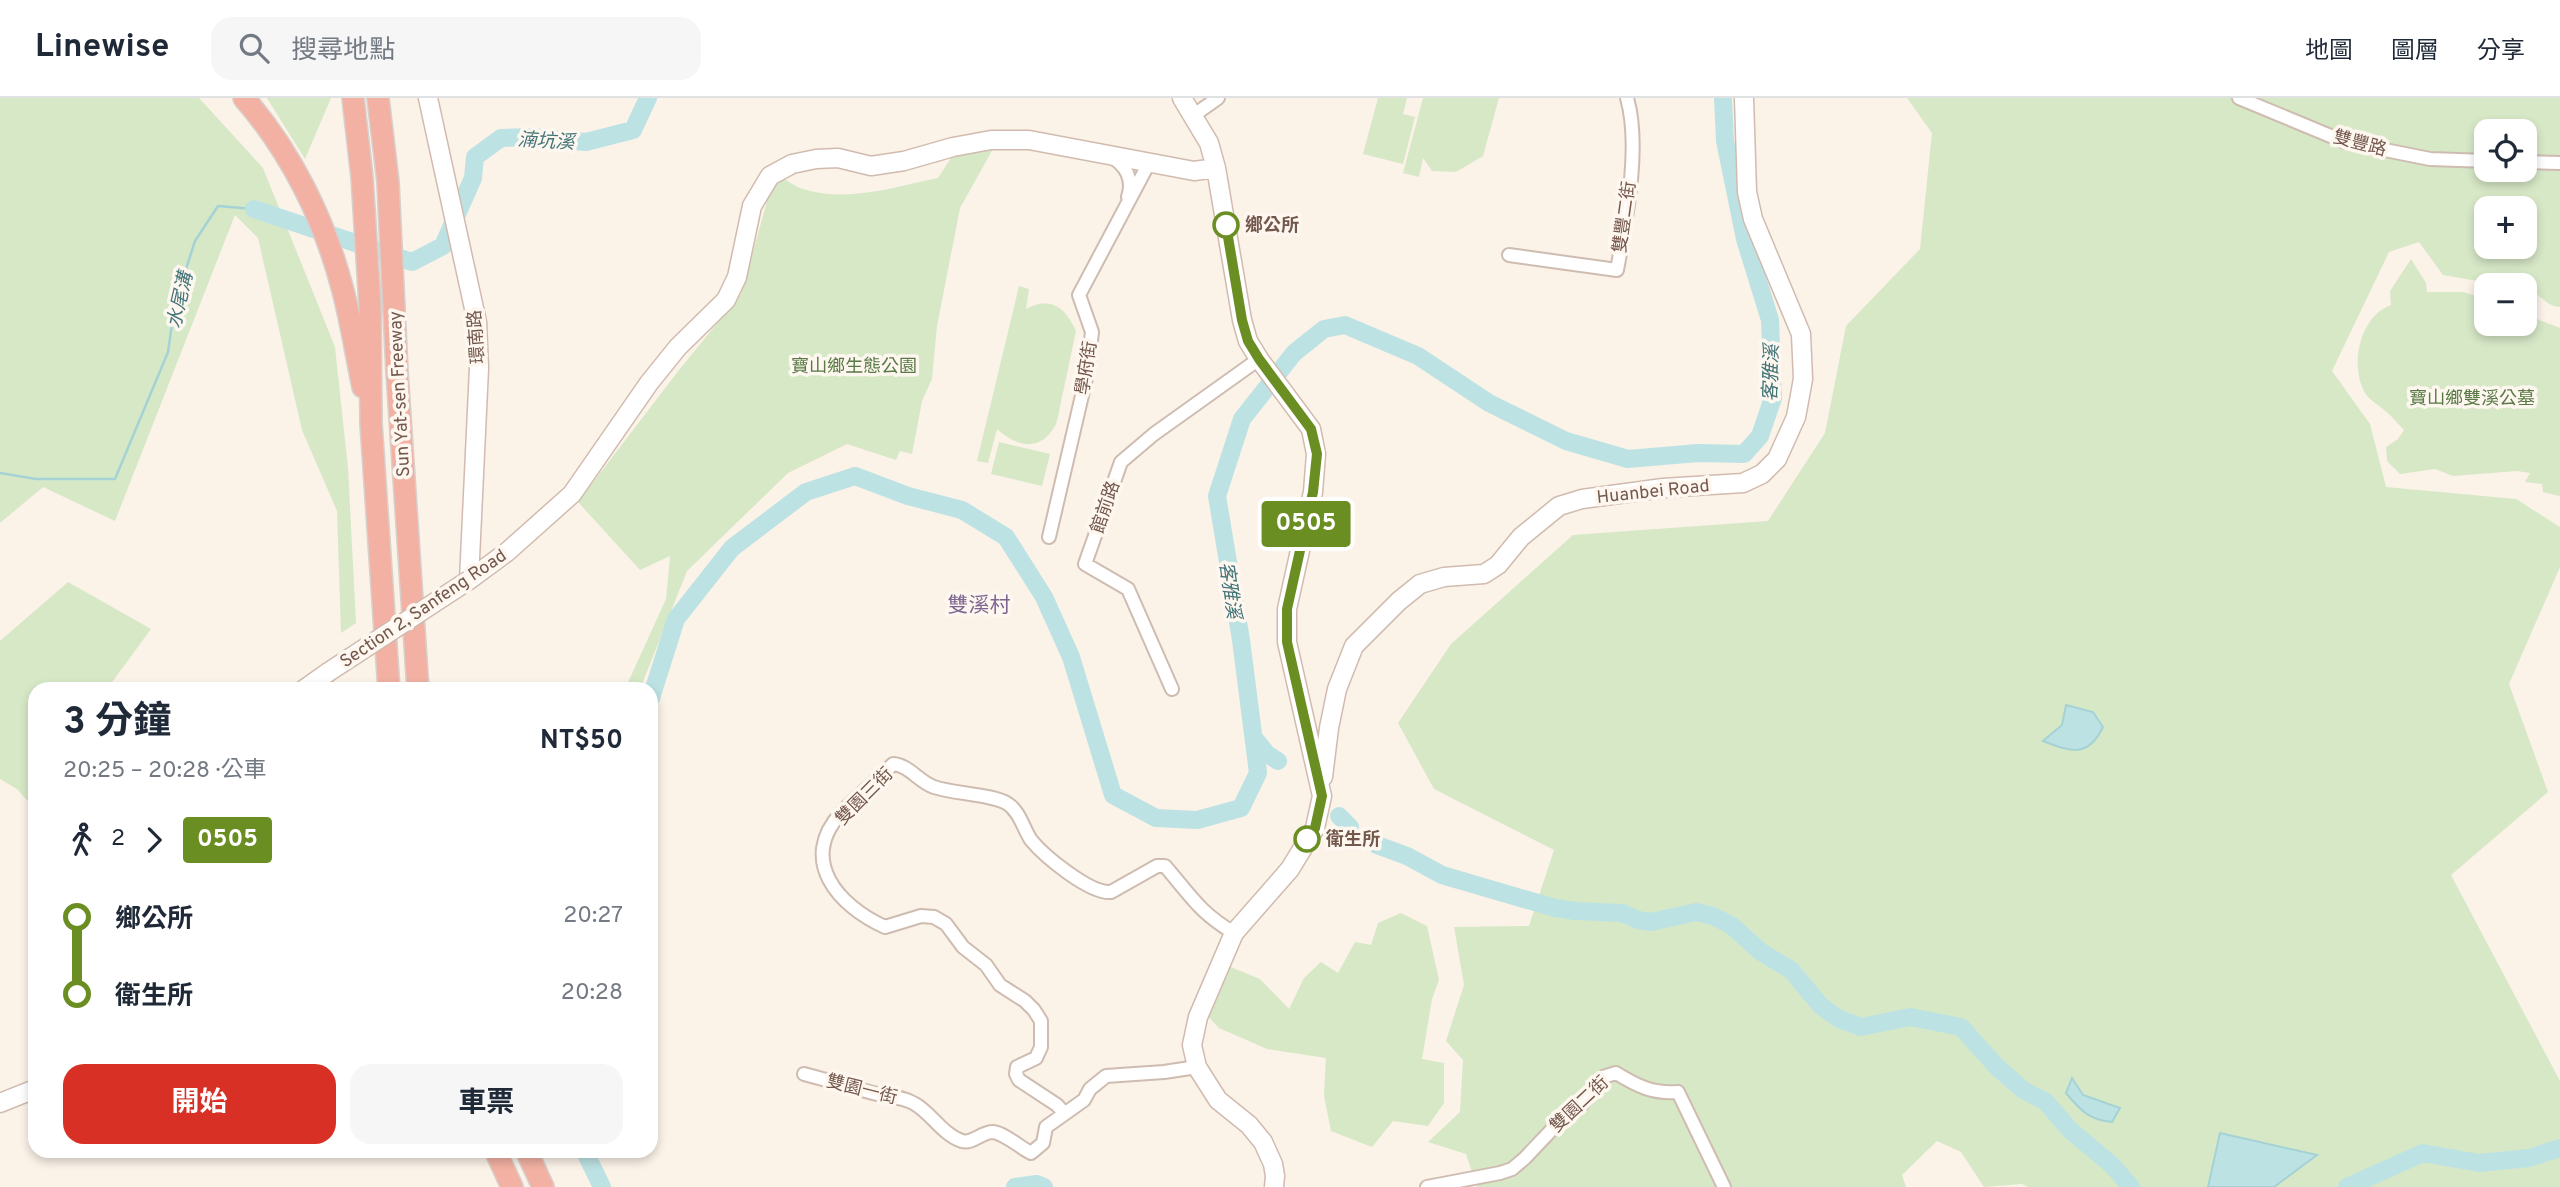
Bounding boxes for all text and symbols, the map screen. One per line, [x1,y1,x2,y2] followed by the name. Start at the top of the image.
[211,17,701,80] search box
[35,27,169,69] text: Linewise
[235,29,273,67] icon: search
[291,35,395,68] text: 搜尋地點
[2305,37,2353,67] text: 地圖
[2391,37,2439,67] text: 圖層
[2477,37,2525,67] text: 分享
[2474,119,2537,336] map controls
[2474,119,2537,182] button: locate
[2331,126,2389,163] street label: 雙豐路
[517,129,578,156] water label: 湳坑溪
[1609,180,1642,254] street label: 雙豐二街
[2474,196,2537,259] button: +
[1213,212,1239,238] marker: 鄉公所
[1245,215,1299,238] place label: 鄉公所
[163,267,200,331] water label: 水尾溝
[2474,273,2537,336] button: −
[464,309,491,365] street label: 環南路
[385,310,416,478] street label: Sun Yat-sen Freeway
[1072,340,1103,397] street label: 學府街
[1759,341,1785,402] water label: 客雅溪
[791,356,917,379] park label: 寶山鄉生態公園
[2409,388,2535,411] park label: 寶山鄉雙溪公墓
[1596,475,1711,510] street label: Huanbei Road
[1087,478,1126,537] street label: 館前路
[1257,501,1355,547] line badge: 0505
[1276,509,1336,539] text: 0505
[336,545,512,674] street label: Section 2, Sanfeng Road
[1213,560,1245,623] water label: 客雅溪
[948,593,1011,620] district label: 雙溪村
[63,699,171,748] text: 3 分鐘
[540,725,623,758] text: NT$50
[63,757,267,786] text: 20:25 – 20:28 · 公車
[831,763,899,831] street label: 雙園三街
[63,821,101,859] icon: walk
[135,821,173,859] icon: forward
[111,825,125,854] text: 2
[197,825,258,855] text: 0505
[1294,826,1320,852] marker: 衛生所
[1325,828,1380,852] place label: 衛生所
[563,902,623,931] text: 20:27
[115,904,193,937] text: 鄉公所
[561,979,623,1008] text: 20:28
[115,981,193,1014] text: 衛生所
[63,1064,336,1144] button: 開始
[350,1064,623,1144] button: 車票
[824,1071,899,1110] street label: 雙園一街
[1546,1072,1614,1138] street label: 雙園二街

